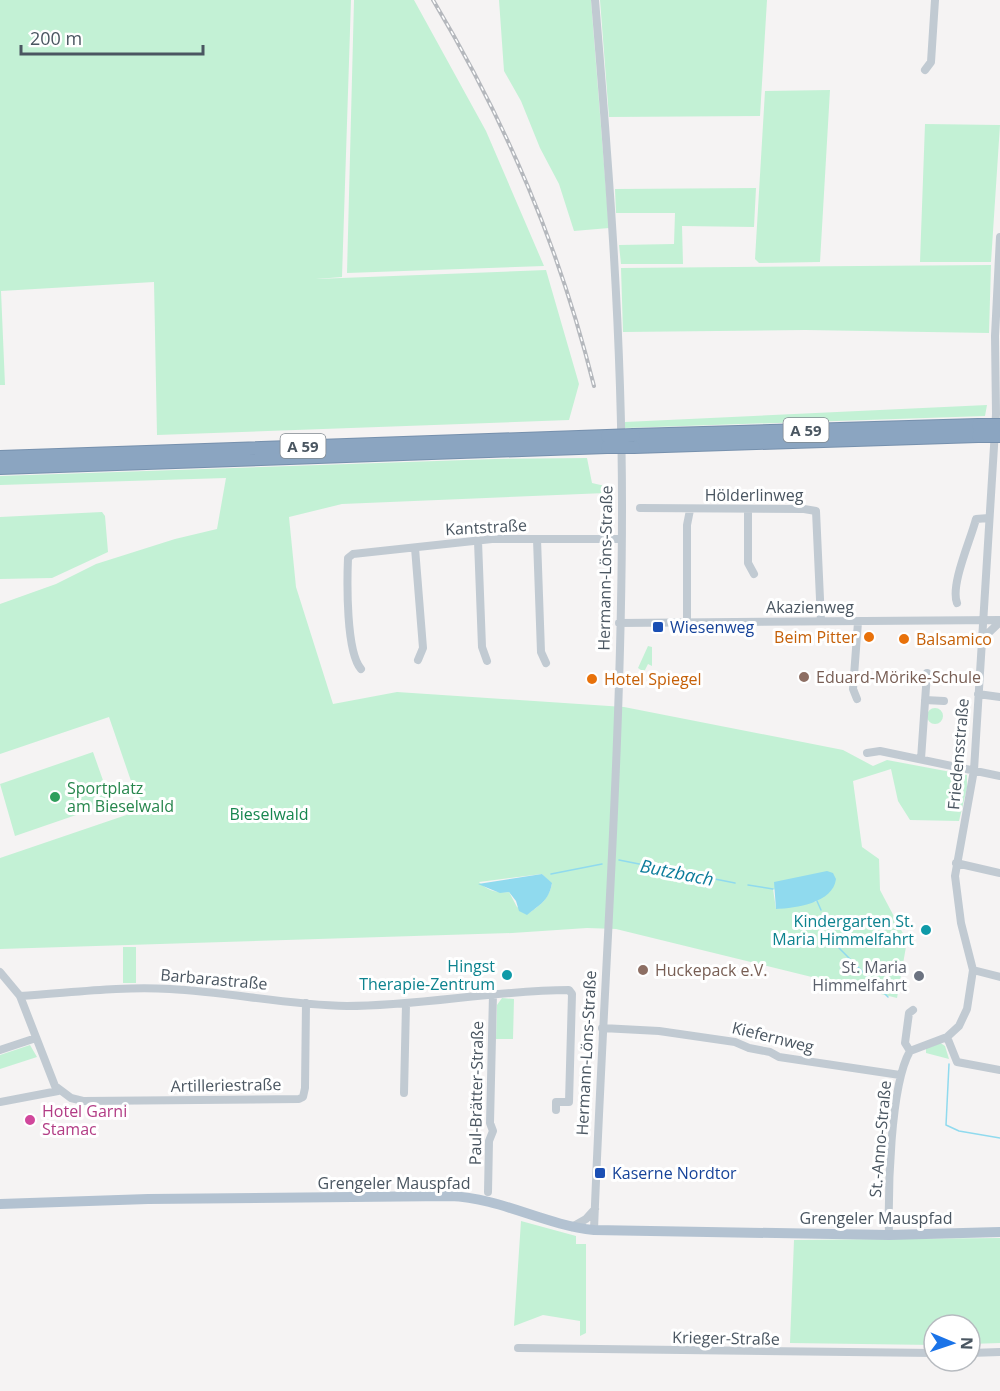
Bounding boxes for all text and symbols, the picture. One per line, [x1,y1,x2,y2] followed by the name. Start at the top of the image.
[21,18,202,56] scale bar
[30,26,82,50] text: 200 m
[784,418,828,442] road number: A 59
[280,434,326,458] road number: A 59
[705,484,804,506] street label: Hölderlinweg
[593,485,617,651] street label: Hermann-Löns-Straße
[445,514,527,540] street label: Kantstraße
[766,596,854,618] street label: Akazienweg
[670,616,755,638] place label: Wiesenweg
[651,620,665,634] marker: Wiesenweg
[774,626,857,648] place label: Beim Pitter
[916,628,992,650] place label: Balsamico
[862,630,876,644] marker: Beim Pitter
[897,632,911,646] marker: Balsamico
[816,666,981,688] place label: Eduard-Mörike-Schule
[604,668,702,690] place label: Hotel Spiegel
[797,670,811,684] marker: Eduard-Mörike-Schule
[585,672,599,686] marker: Hotel Spiegel
[942,697,974,811] street label: Friedensstraße
[67,777,174,817] place label: Sportplatz am Bieselwald
[48,790,62,804] marker: Sportplatz am Bieselwald
[229,803,309,825] park label: Bieselwald
[638,853,716,891] water label: Butzbach
[772,910,914,950] place label: Kindergarten St. Maria Himmelfahrt
[919,923,933,937] marker: Kindergarten St. Maria Himmelfahrt
[359,955,495,995] place label: Hingst Therapie-Zentrum
[812,956,907,996] place label: St. Maria Himmelfahrt
[655,959,768,981] place label: Huckepack e.V.
[159,963,269,995] street label: Barbarastraße
[636,963,650,977] marker: Huckepack e.V.
[500,968,514,982] marker: Hingst Therapie-Zentrum
[912,969,926,983] marker: St. Maria Himmelfahrt
[571,970,601,1136] street label: Hermann-Löns-Straße
[730,1016,817,1058] street label: Kiefernweg
[464,1021,488,1165] street label: Paul-Brätter-Straße
[170,1073,282,1097] street label: Artilleriestraße
[864,1080,896,1198] street label: St.-Anno-Straße
[42,1100,127,1140] place label: Hotel Garni Stamac
[23,1113,37,1127] marker: Hotel Garni Stamac
[612,1162,737,1184] place label: Kaserne Nordtor
[593,1166,607,1180] marker: Kaserne Nordtor
[318,1172,470,1194] street label: Grengeler Mauspfad
[800,1207,952,1229] street label: Grengeler Mauspfad
[922,1313,982,1373] north arrow
[672,1326,780,1350] street label: Krieger-Straße
[956,1337,978,1350] text: N

